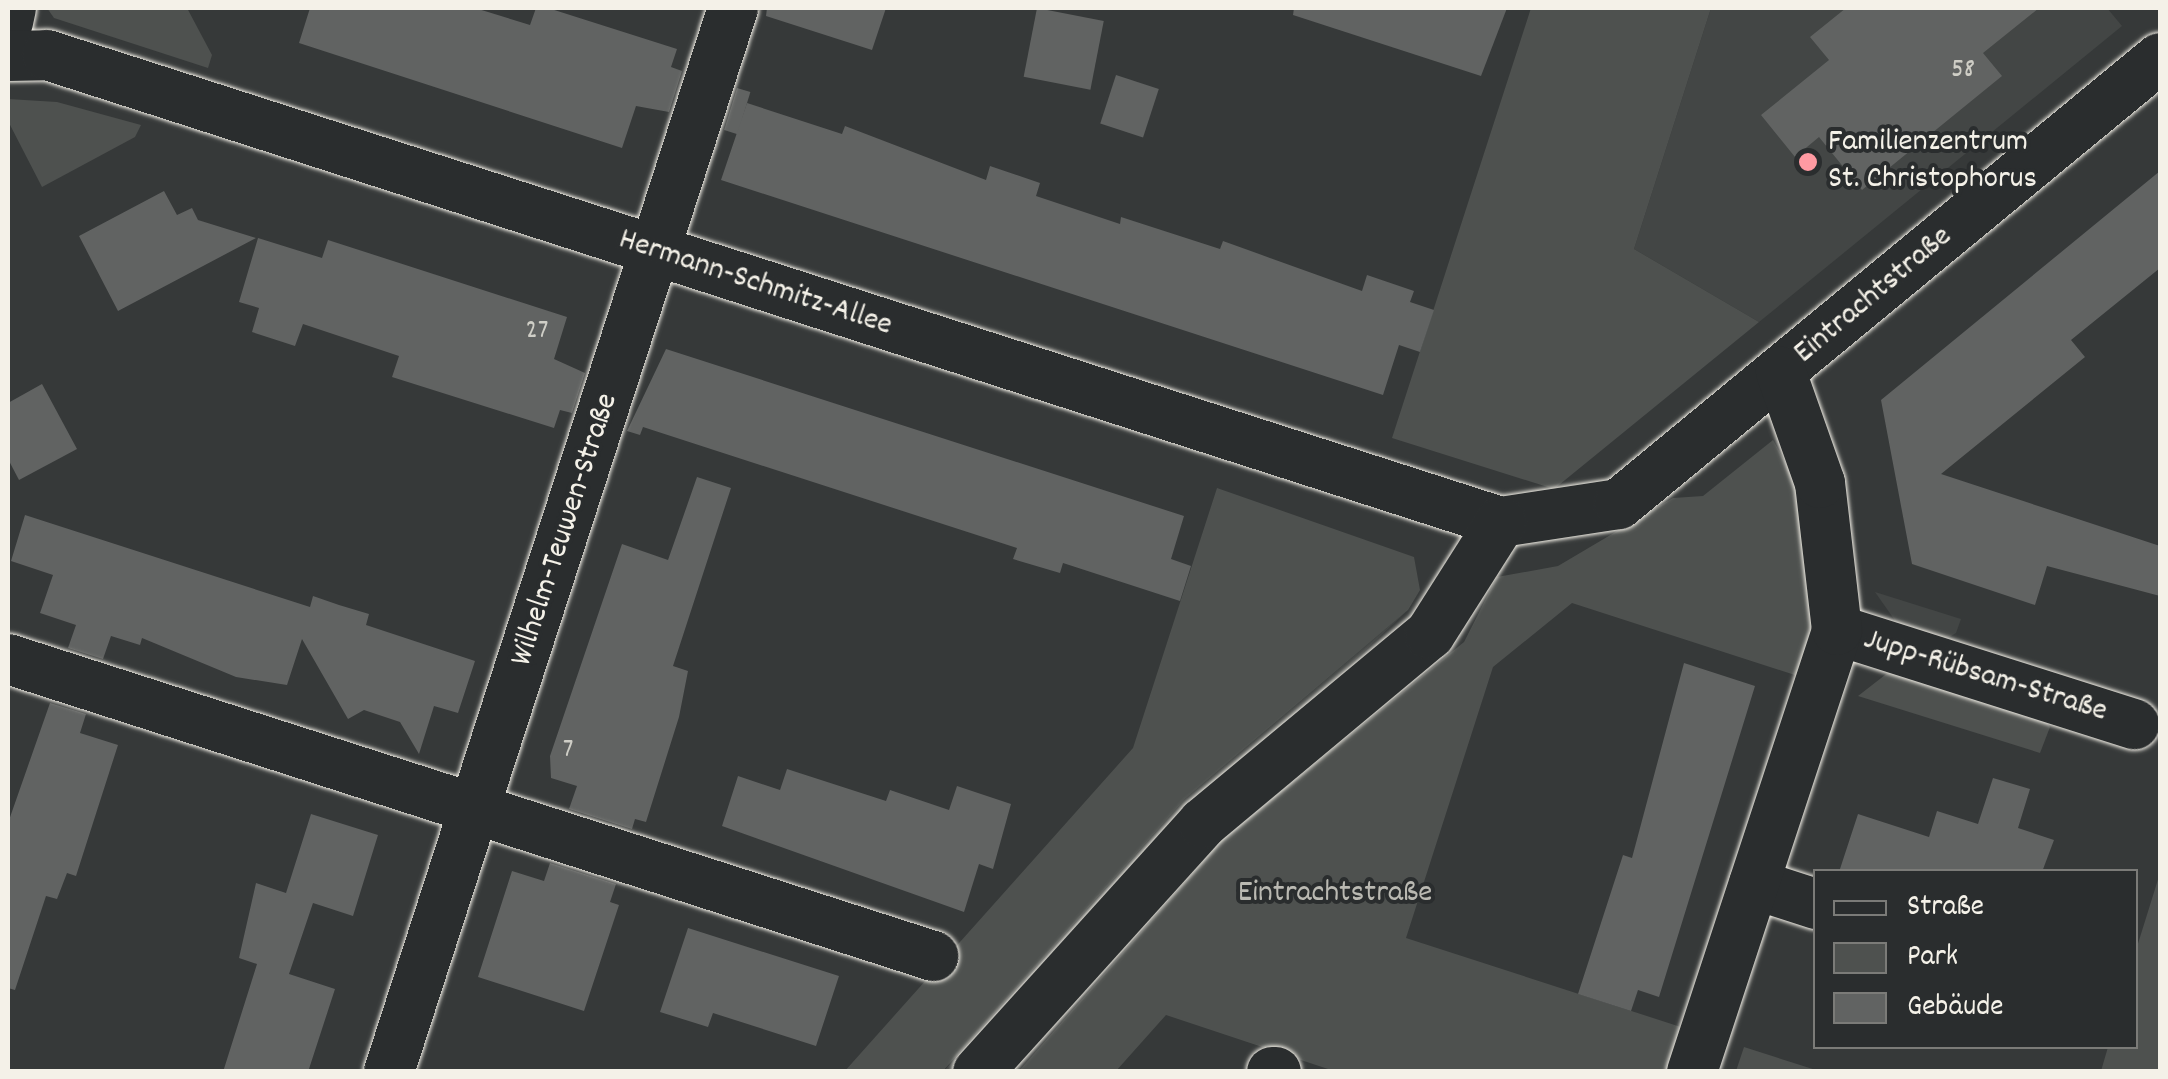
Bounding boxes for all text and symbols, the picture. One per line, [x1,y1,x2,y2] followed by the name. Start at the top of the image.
[1951,54,1975,88] house number: 58
[1828,125,2037,200] place label: Familienzentrum St. Christophorus
[1797,151,1819,173] marker: Familienzentrum St. Christophorus
[1787,219,1961,373] street label: Eintrachtstraße
[613,222,897,346] street label: Hermann-Schmitz-Allee
[526,315,548,349] house number: 27
[504,389,628,671] street label: Wilhelm-Teuwen-Straße
[1859,622,2111,732] street label: Jupp-Rübsam-Straße
[563,734,573,768] house number: 7
[1813,869,2138,1049] legend
[1238,875,1432,913] park label: Eintrachtstraße
[1907,887,1984,930] text: Straße
[1907,937,1958,980] text: Park
[1907,987,2004,1030] text: Gebäude

